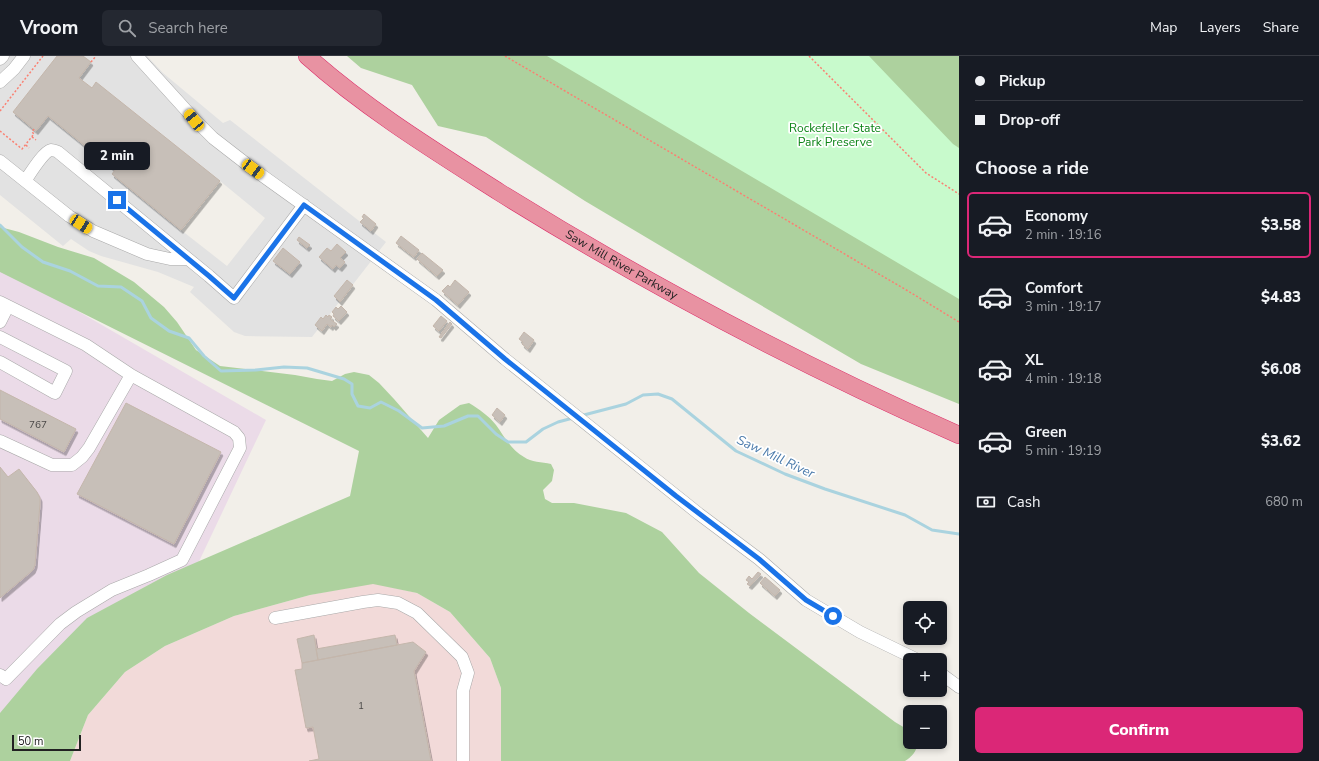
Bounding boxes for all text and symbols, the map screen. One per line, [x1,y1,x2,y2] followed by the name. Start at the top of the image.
[102,10,382,46] search box
[20,15,78,41] text: Vroom
[116,17,138,39] icon: search
[148,18,228,38] text: Search here
[1150,18,1177,37] text: Map
[1199,18,1241,37] text: Layers
[1263,18,1299,37] text: Share
[999,71,1045,91] text: Pickup
[182,107,206,133] car
[999,110,1060,130] text: Drop-off
[789,120,881,150] park label: Rockefeller State Park Preserve
[84,142,150,170] callout: 2 min
[100,147,134,165] text: 2 min
[975,156,1089,180] text: Choose a ride
[240,157,266,181] car
[108,191,126,209] route end
[1025,206,1088,226] text: Economy
[977,207,1013,243] icon: car
[68,212,94,236] car
[1261,215,1301,235] text: $3.58
[562,226,681,303] street label: Saw Mill River Parkway
[1025,226,1101,244] text: 2 min · 19:16
[1025,278,1082,298] text: Comfort
[977,279,1013,315] icon: car
[1261,287,1301,307] text: $4.83
[1025,298,1101,316] text: 3 min · 19:17
[1025,350,1044,370] text: XL
[977,351,1013,387] icon: car
[1261,359,1301,379] text: $6.08
[1025,370,1101,388] text: 4 min · 19:18
[29,418,47,432] house number: 767
[1025,422,1067,442] text: Green
[977,423,1013,459] icon: car
[734,431,818,483] water label: Saw Mill River
[1261,431,1301,451] text: $3.62
[1025,442,1101,460] text: 5 min · 19:19
[975,491,997,513] icon: cash
[1007,492,1041,512] text: Cash
[1265,493,1303,511] text: 680 m
[903,601,947,749] map controls
[903,601,947,645] button: locate
[824,607,842,625] route start
[903,653,947,697] button: +
[358,699,364,713] house number: 1
[903,705,947,749] button: −
[975,707,1303,753] button: Confirm
[12,733,81,752] scale bar
[18,734,43,749] text: 50 m

